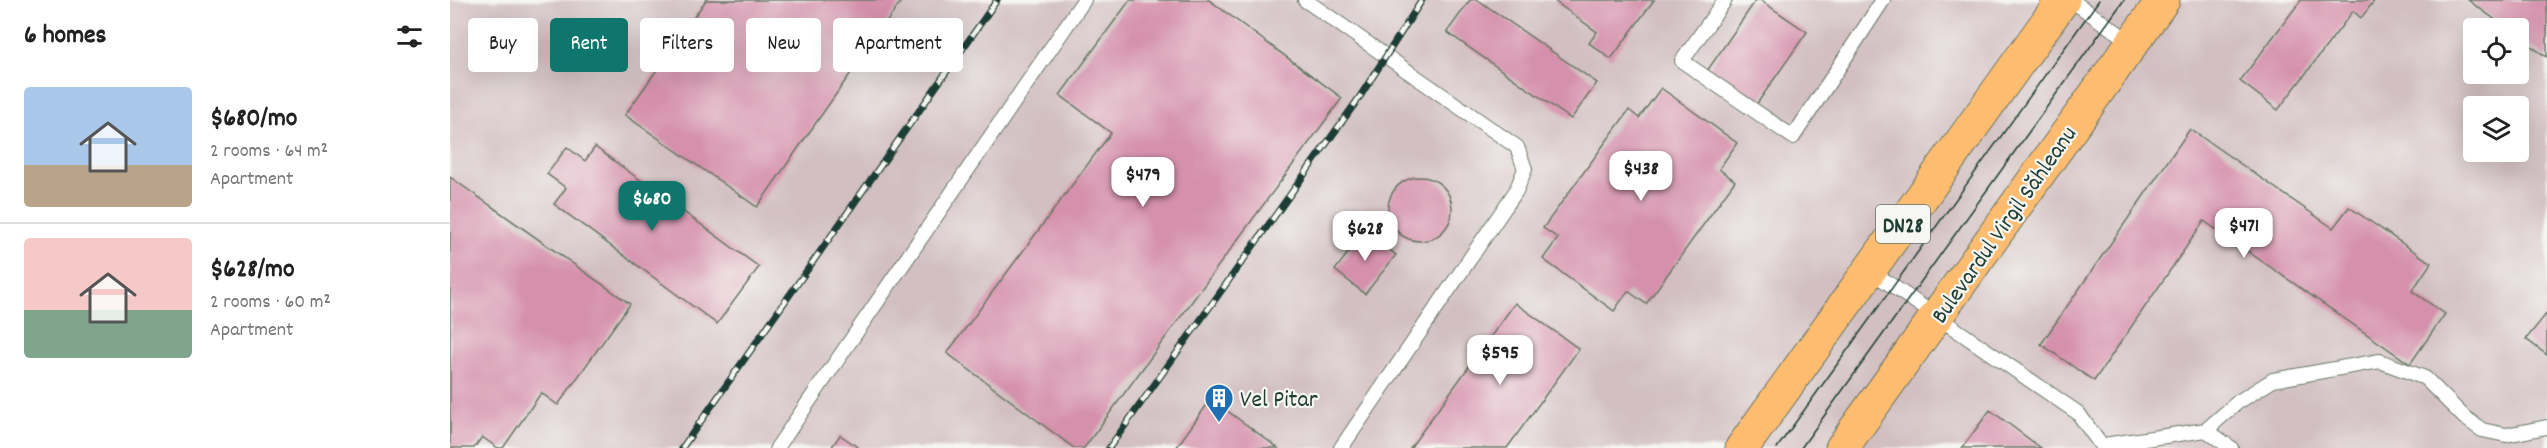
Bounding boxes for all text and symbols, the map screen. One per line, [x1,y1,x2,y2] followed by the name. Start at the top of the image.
[24,18,106,55] text: 6 homes
[468,18,538,72] chip: Buy
[550,18,628,72] chip: Rent
[640,18,734,72] chip: Filters
[746,18,821,72] chip: New
[833,18,963,72] chip: Apartment
[2463,18,2529,162] map controls
[2463,18,2529,84] button: locate
[393,20,426,53] icon: filters
[2463,96,2529,162] button: layers
[210,101,297,138] text: $680/mo
[72,111,144,183] icon: home
[1924,120,2087,331] street label: Bulevardul Virgil Săhleanu
[210,138,328,166] text: 2 rooms · 64 m²
[1605,151,1677,202] pin: $438
[1623,156,1659,184] text: $438
[1107,157,1179,208] pin: $479
[1125,162,1161,190] text: $479
[210,166,293,194] text: Apartment
[616,181,688,232] pin: $680
[633,186,671,214] text: $680
[1876,205,1930,243] road number: DN28
[2208,208,2280,259] pin: $471
[1329,211,1401,262] pin: $628
[2229,213,2259,241] text: $471
[1347,216,1383,244] text: $628
[210,252,295,289] text: $628/mo
[72,262,144,334] icon: home
[210,289,331,317] text: 2 rooms · 60 m²
[210,317,293,345] text: Apartment
[1464,335,1536,386] pin: $595
[1481,340,1519,368] text: $595
[1203,382,1235,424] building icon: Vel Pitar
[1240,384,1318,418] place label: Vel Pitar

